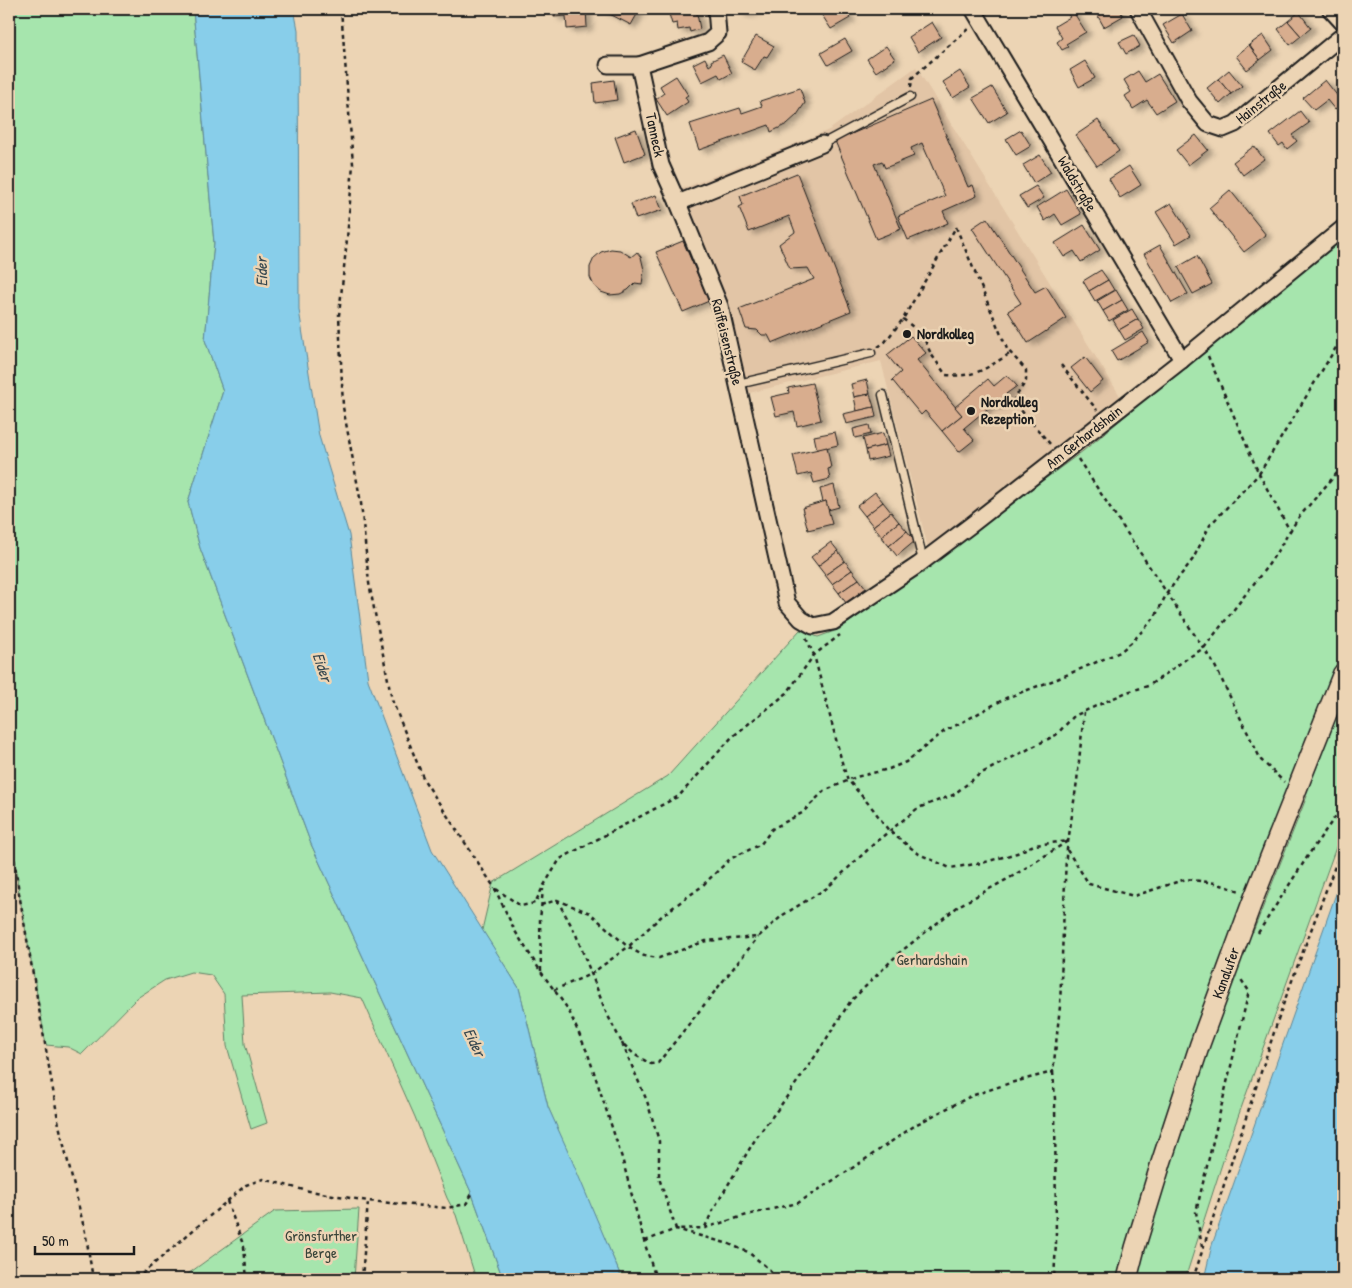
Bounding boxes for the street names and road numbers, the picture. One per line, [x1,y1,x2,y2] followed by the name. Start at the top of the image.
[1231,75,1290,129] street label: Hainstraße
[641,111,670,159] street label: Tanneck
[1053,152,1102,216] street label: Waldstraße
[707,297,748,387] street label: Raiffeisenstraße
[1041,400,1127,473] street label: Am Gerhardshain
[1207,944,1245,1002] street label: Kanalufer

